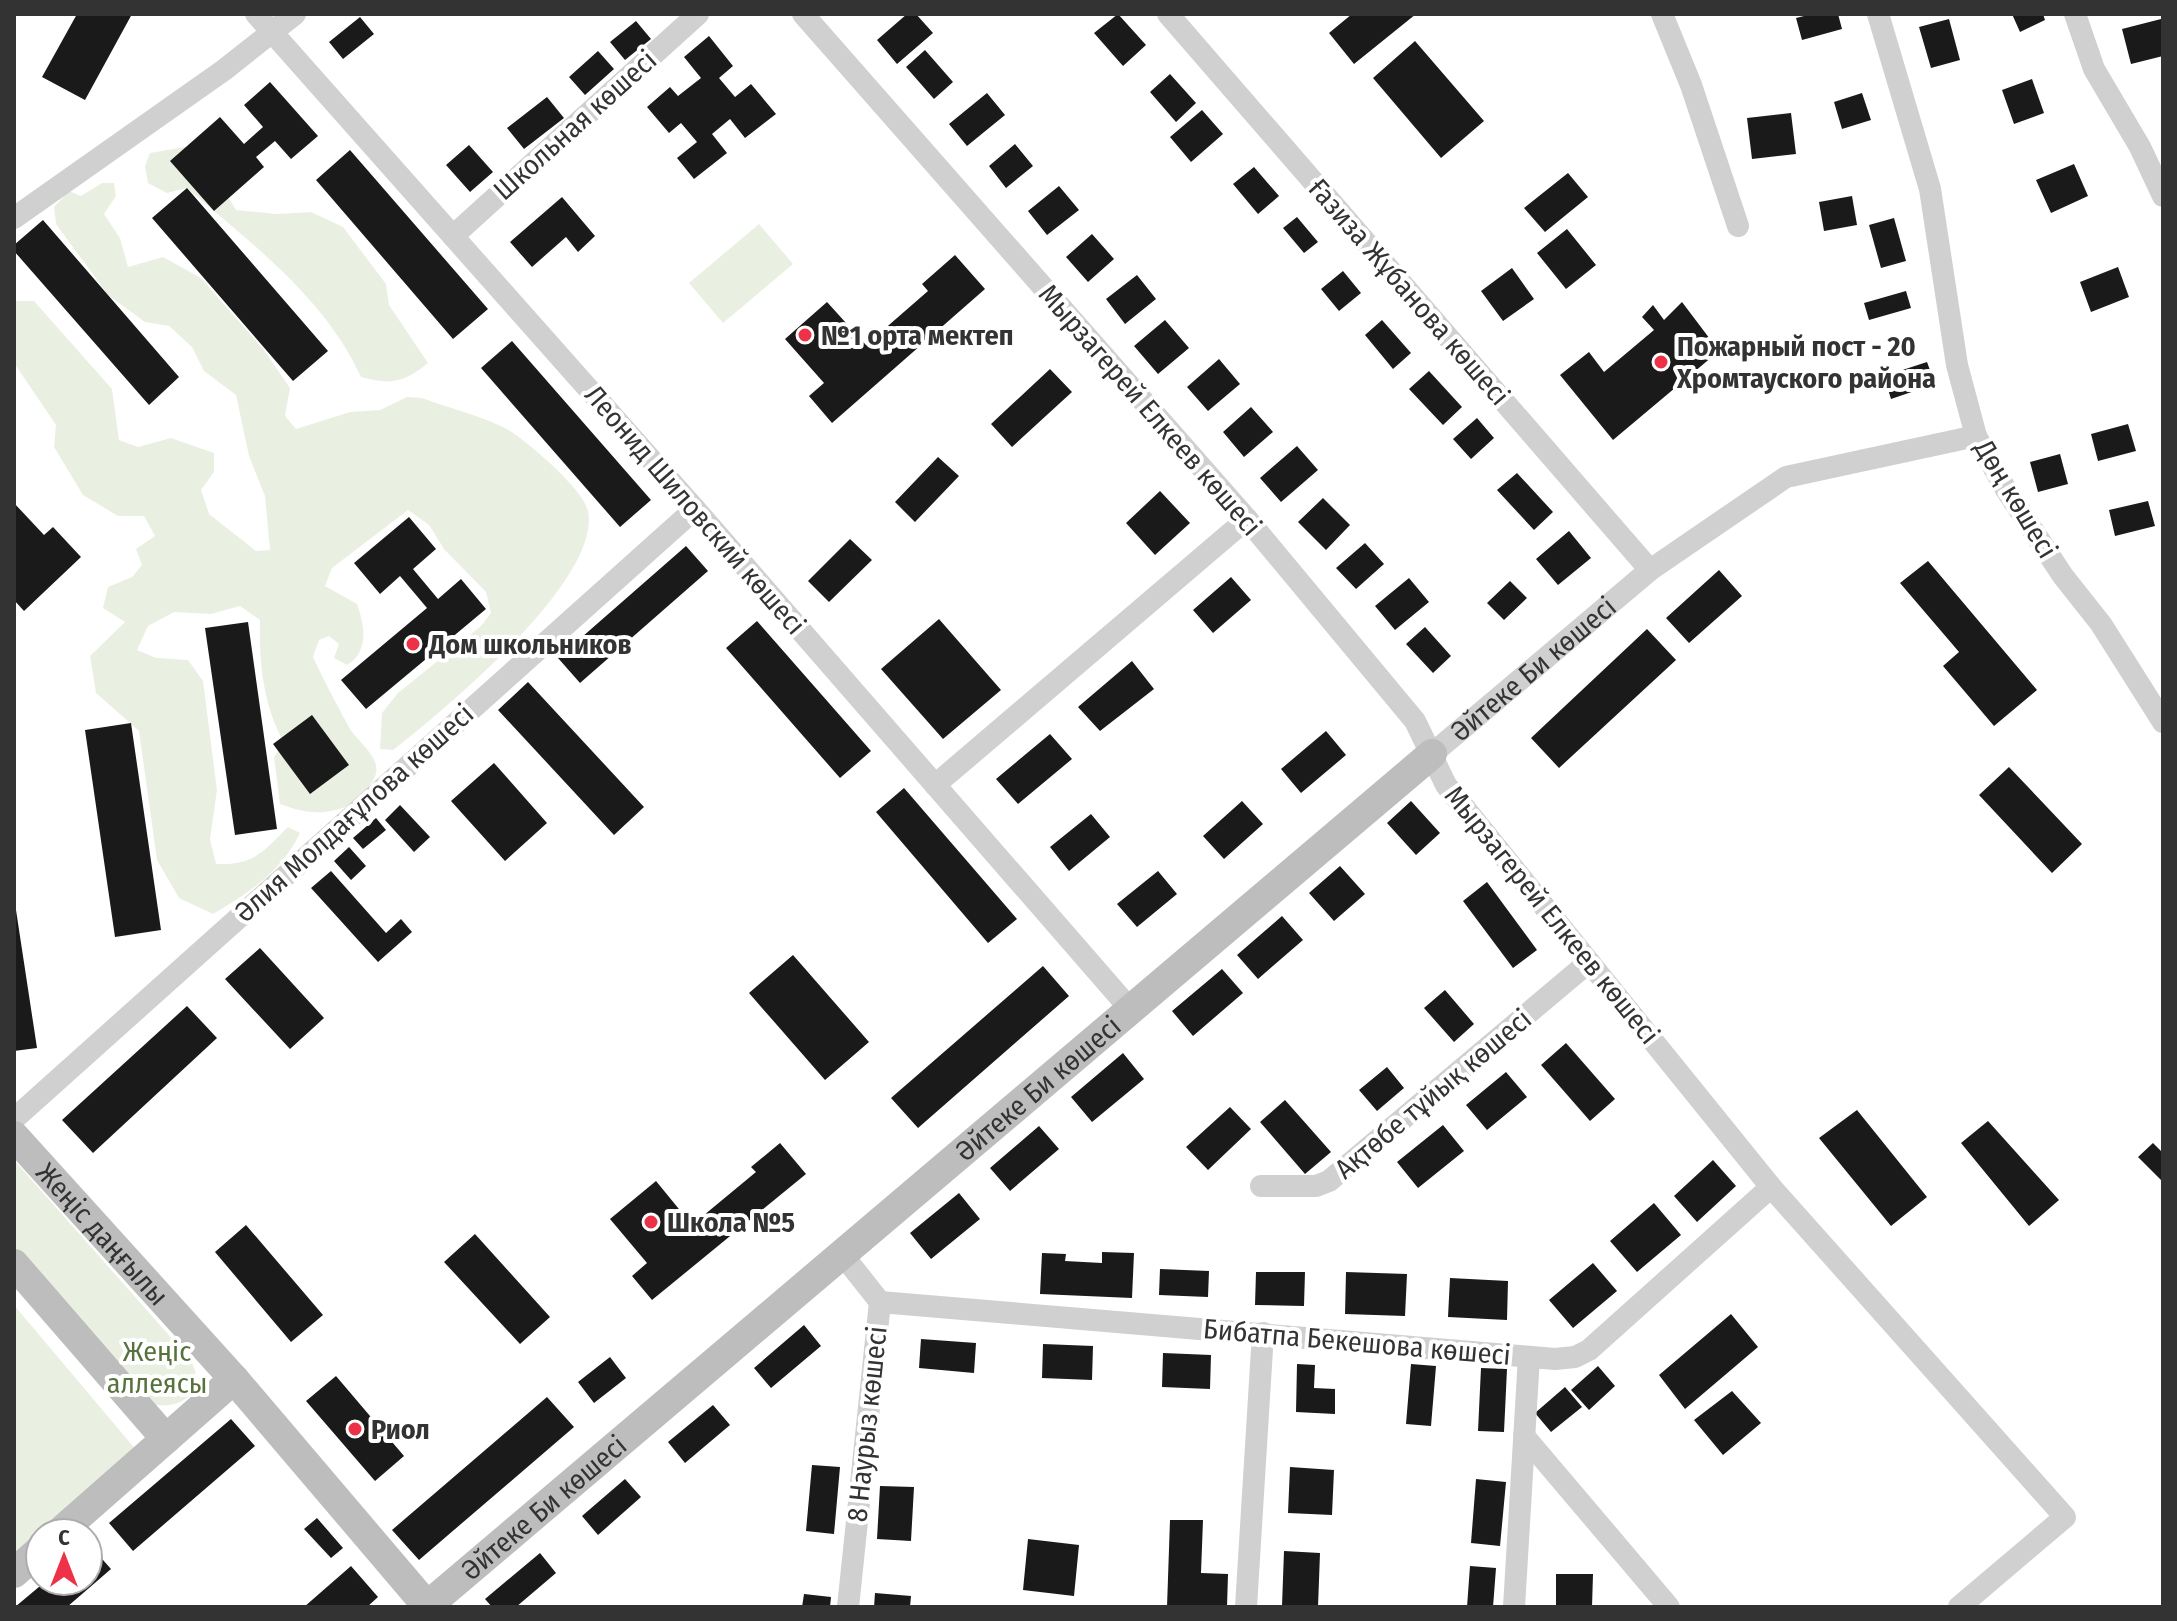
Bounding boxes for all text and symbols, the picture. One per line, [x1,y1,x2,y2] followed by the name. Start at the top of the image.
[487,43,663,207] street label: Школьная көшесі
[1302,172,1516,412] street label: Ғазиза Жұбанова көшесі
[1032,278,1268,542] street label: Мырзагерей Елкеев көшесі
[821,319,1013,352] place label: №1 орта мектеп
[796,326,814,344] marker: №1 орта мектеп
[1676,330,1936,395] place label: Пожарный пост - 20 Хромтауского района
[1652,353,1670,371] marker: Пожарный пост - 20 Хромтауского района
[578,379,812,641] street label: Леонид Шиловский көшесі
[1967,433,2064,564] street label: Дөң көшесі
[1443,590,1622,748] street label: Әйтеке Би көшесі
[428,628,632,661] place label: Дом школьников
[404,635,422,653] marker: Дом школьников
[228,697,480,929] street label: Әлия Молдағұлова көшесі
[1438,779,1666,1051] street label: Мырзагерей Елкеев көшесі
[1328,1002,1538,1186] street label: Ақтөбе тұйық көшесі
[948,1009,1127,1168] street label: Әйтеке Би көшесі
[30,1156,175,1312] street label: Жеңіс даңғылы
[667,1206,795,1239] place label: Школа №5
[642,1213,660,1231] marker: Школа №5
[1202,1312,1512,1372] street label: Бибатпа Бекешова көшесі
[840,1325,894,1523] street label: 8 Наурыз көшесі
[107,1335,207,1400] park label: Жеңіс аллеясы
[371,1413,430,1446] place label: Риол
[346,1420,364,1438] marker: Риол
[454,1428,633,1587] street label: Әйтеке Би көшесі
[24,1517,104,1597] north arrow
[58,1524,70,1551] text: С

